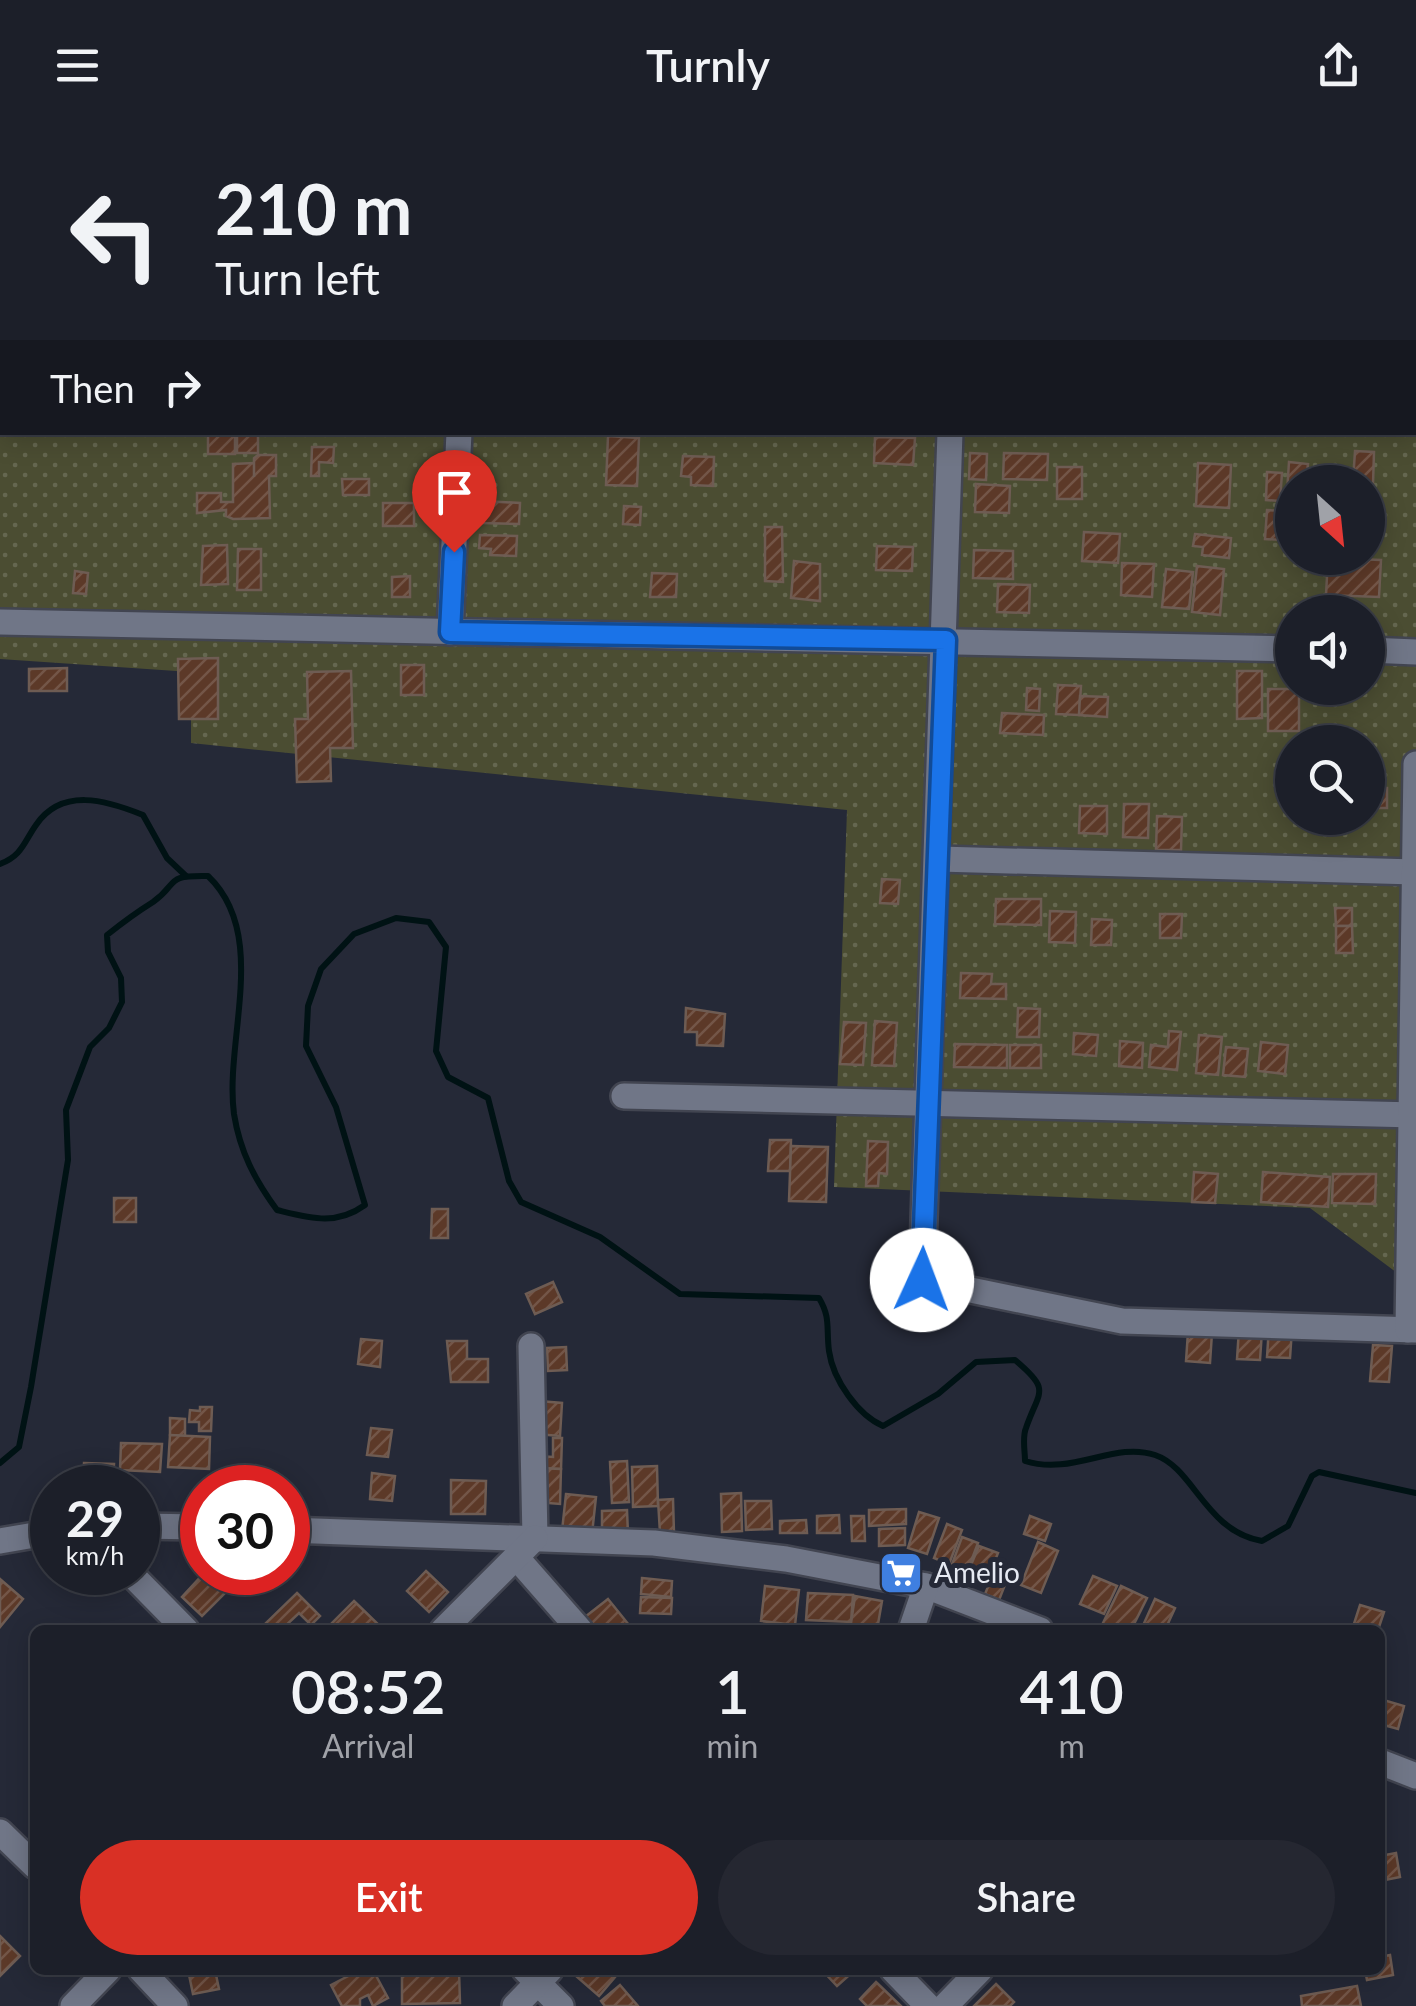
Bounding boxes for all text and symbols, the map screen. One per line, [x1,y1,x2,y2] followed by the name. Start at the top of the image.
[50,38,105,93] icon: menu
[646,38,770,92] text: Turnly
[1311,38,1366,93] icon: share
[215,166,412,250] text: 210 m
[50,170,180,300] icon: left
[215,251,380,305] text: Turn left
[155,360,210,415] icon: right
[50,365,135,411] text: Then
[412,450,497,553] pin
[427,465,482,520] icon: arrive
[1275,465,1385,575] north arrow
[1275,465,1385,835] map controls
[1275,595,1385,705] button: sound
[1275,725,1385,835] button: search
[870,1228,974,1332] position arrow
[180,1465,310,1595] speed limit sign: 30
[66,1488,124,1548] text: 29
[66,1540,124,1570] text: km/h
[878,1550,924,1596] supermarket icon: Amelio
[934,1555,1020,1589] place label: Amelio
[291,1655,446,1727] text: 08:52
[715,1655,750,1727] text: 1
[1020,1655,1124,1727] text: 410
[322,1726,414,1765] text: Arrival
[707,1726,758,1765] text: min
[1059,1726,1085,1765] text: m
[80,1840,698,1955] button: Exit
[718,1840,1335,1955] button: Share

